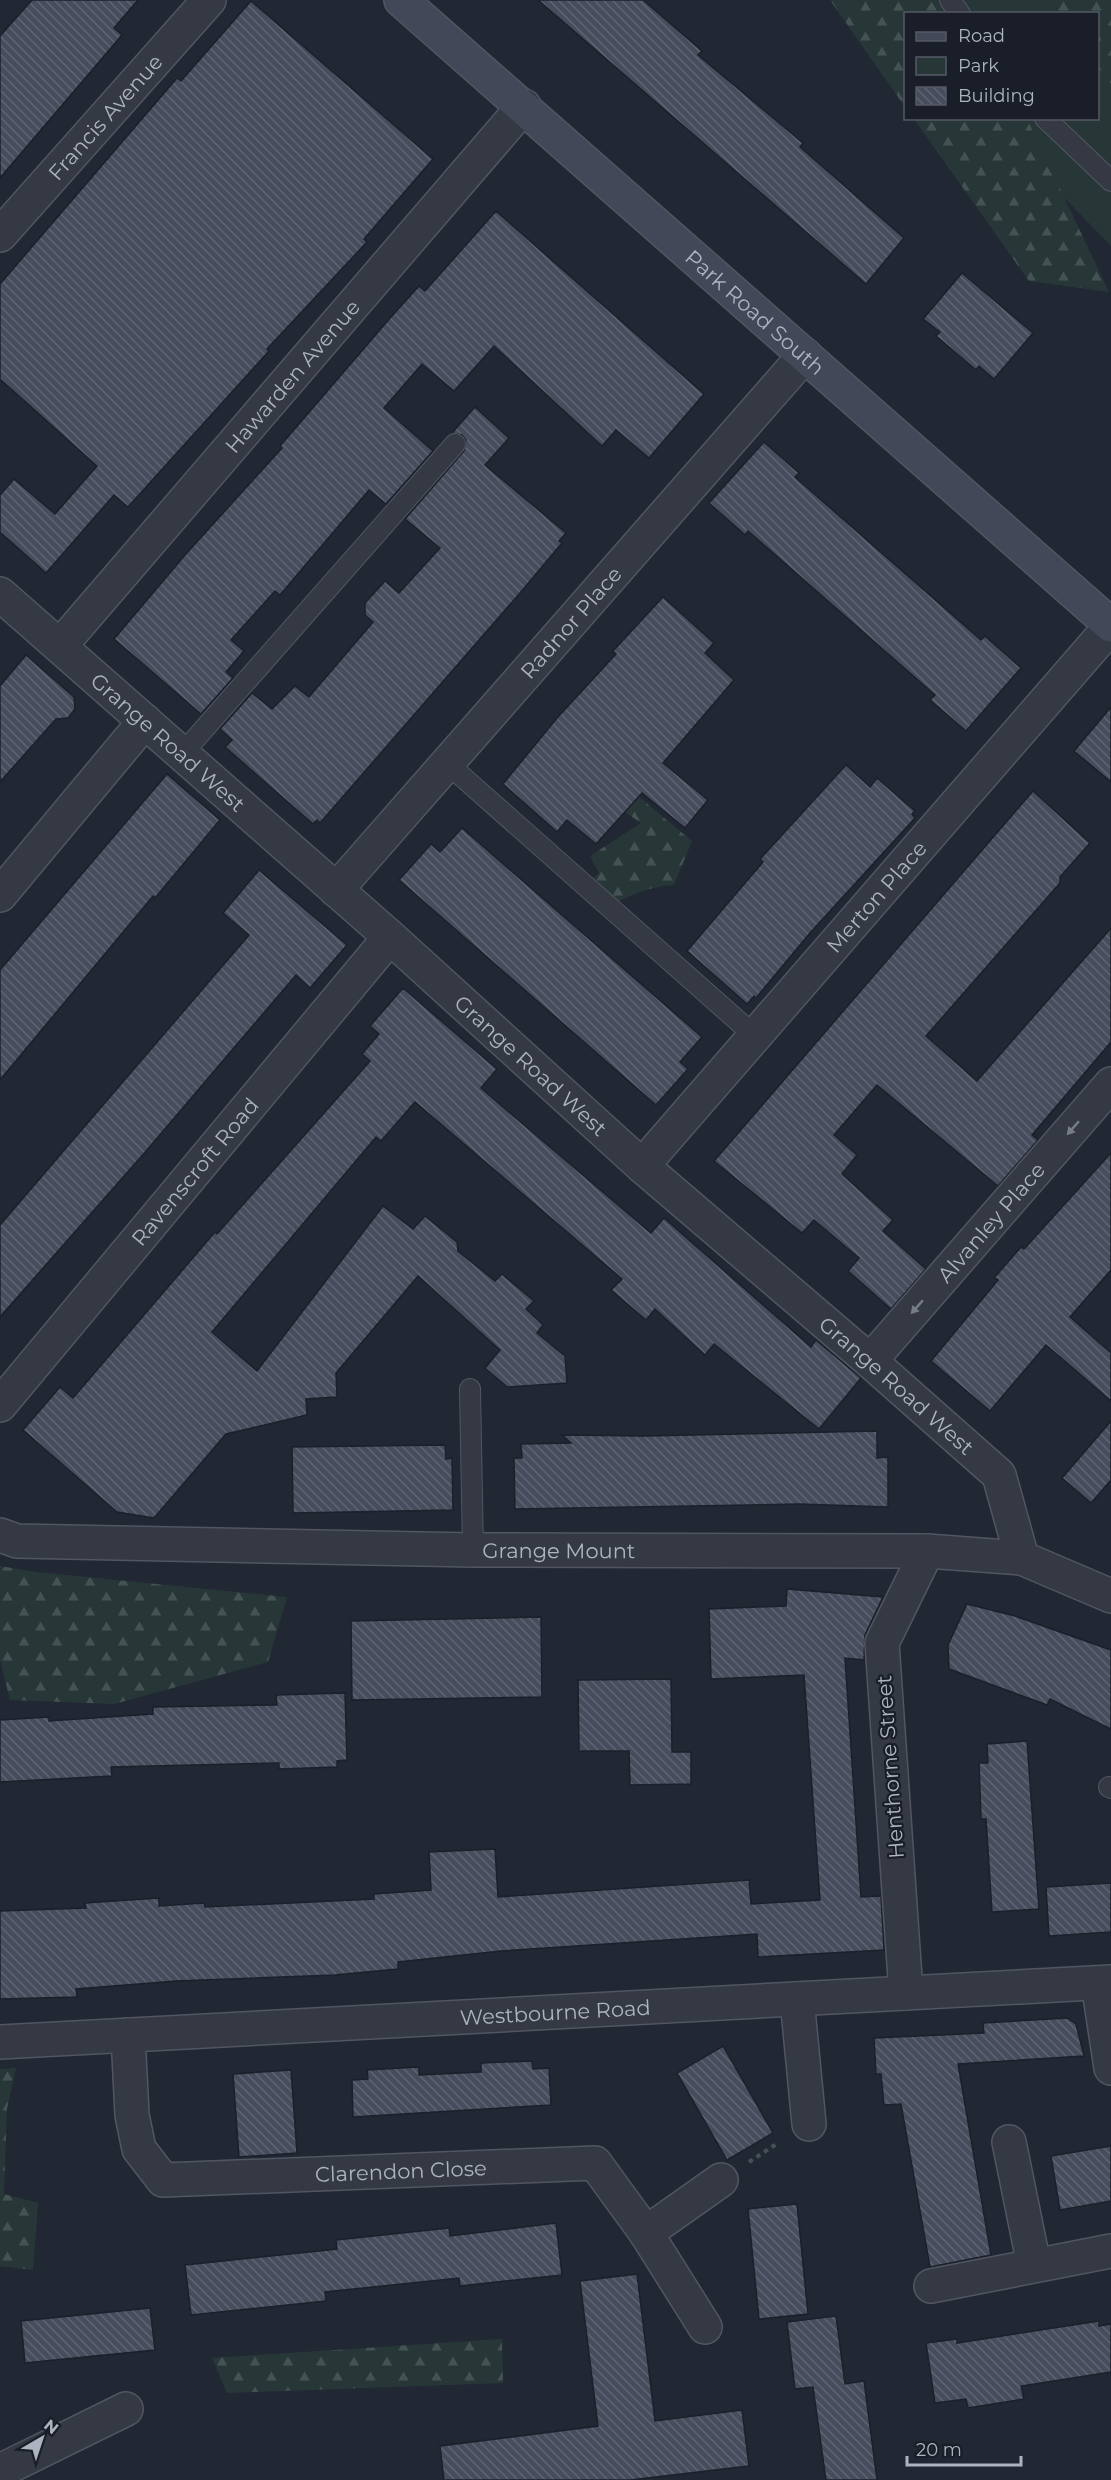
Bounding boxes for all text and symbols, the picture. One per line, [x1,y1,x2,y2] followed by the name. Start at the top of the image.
[904,12,1099,120] legend
[958,25,1005,47] text: Road
[43,49,167,185] street label: Francis Avenue
[958,55,999,77] text: Park
[958,85,1035,107] text: Building
[681,244,830,380] street label: Park Road South
[219,294,365,458] street label: Hawarden Avenue
[515,561,626,683] street label: Radnor Place
[86,667,250,816] street label: Grange Road West
[821,835,931,958] street label: Merton Place
[450,990,612,1141] street label: Grange Road West
[126,1092,263,1250] street label: Ravenscroft Road
[1067,1120,1080,1135] one-way arrow
[932,1157,1050,1287] street label: Alvanley Place
[911,1299,924,1314] one-way arrow
[814,1311,979,1460] street label: Grange Road West
[482,1538,635,1563] street label: Grange Mount
[871,1674,909,1860] street label: Henthorne Street
[459,1994,651,2030] street label: Westbourne Road
[314,2155,487,2187] street label: Clarendon Close
[12,2408,72,2468] north arrow
[40,2415,62,2438] text: N
[907,2429,1021,2467] scale bar
[916,2439,962,2461] text: 20 m

